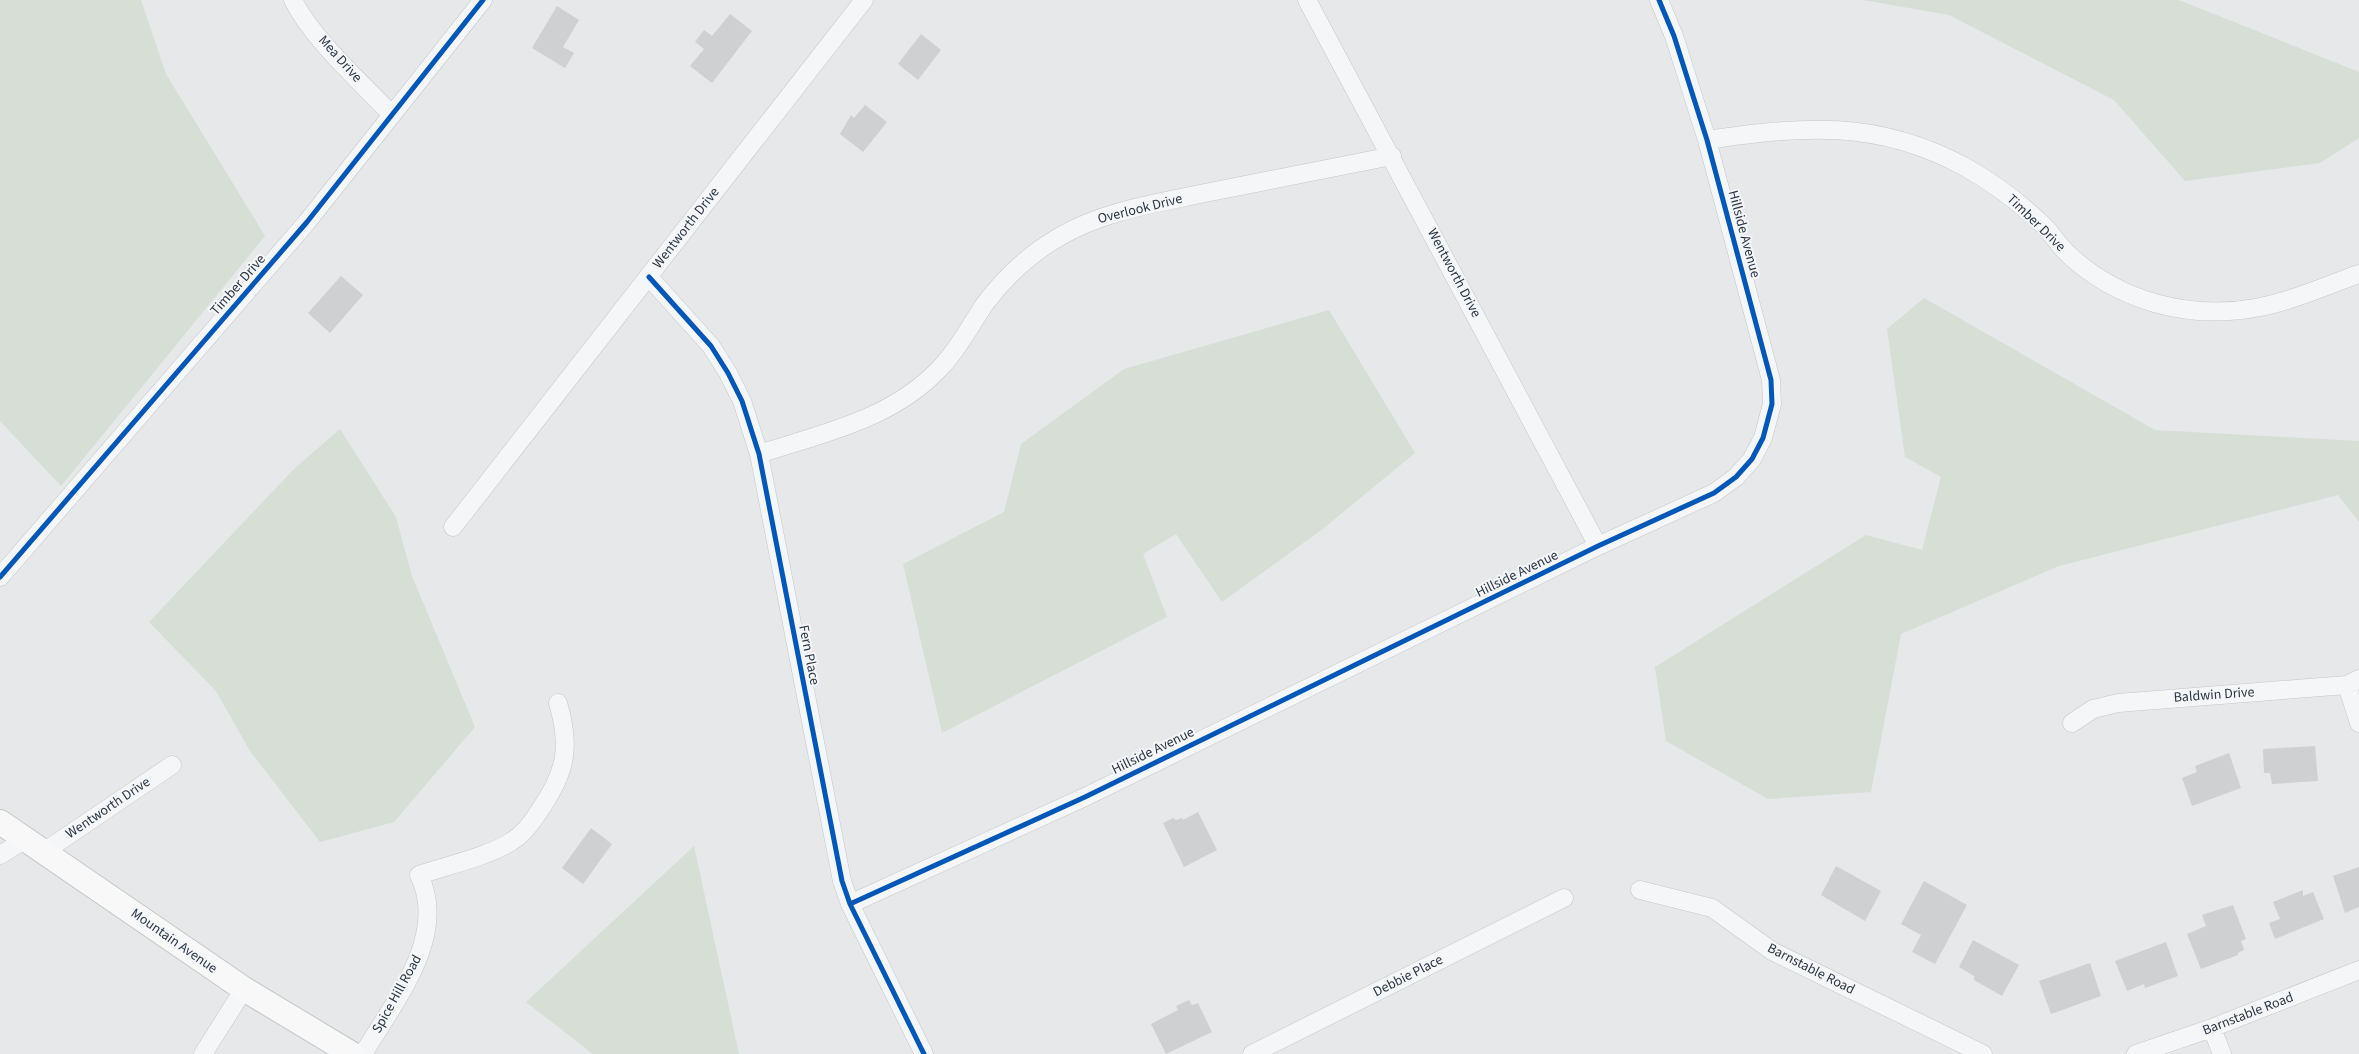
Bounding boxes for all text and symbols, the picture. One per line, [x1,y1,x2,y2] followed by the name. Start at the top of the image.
[313,31,367,87] street label: Mea Drive
[648,183,724,273] street label: Wentworth Drive
[1723,188,1765,280] street label: Hillside Avenue
[1096,189,1184,229] street label: Overlook Drive
[2002,190,2070,256] street label: Timber Drive
[1422,225,1486,321] street label: Wentworth Drive
[206,250,270,320] street label: Timber Drive
[1472,545,1562,603] street label: Hillside Avenue
[793,623,825,687] street label: Fern Place
[2173,682,2255,708] street label: Baldwin Drive
[1108,722,1198,780] street label: Hillside Avenue
[62,772,154,844] street label: Wentworth Drive
[127,904,221,978] street label: Mountain Avenue
[1764,938,1858,1000] street label: Barnstable Road
[1370,950,1446,1002] street label: Debbie Place
[367,951,427,1037] street label: Spice Hill Road
[2200,987,2296,1041] street label: Barnstable Road

